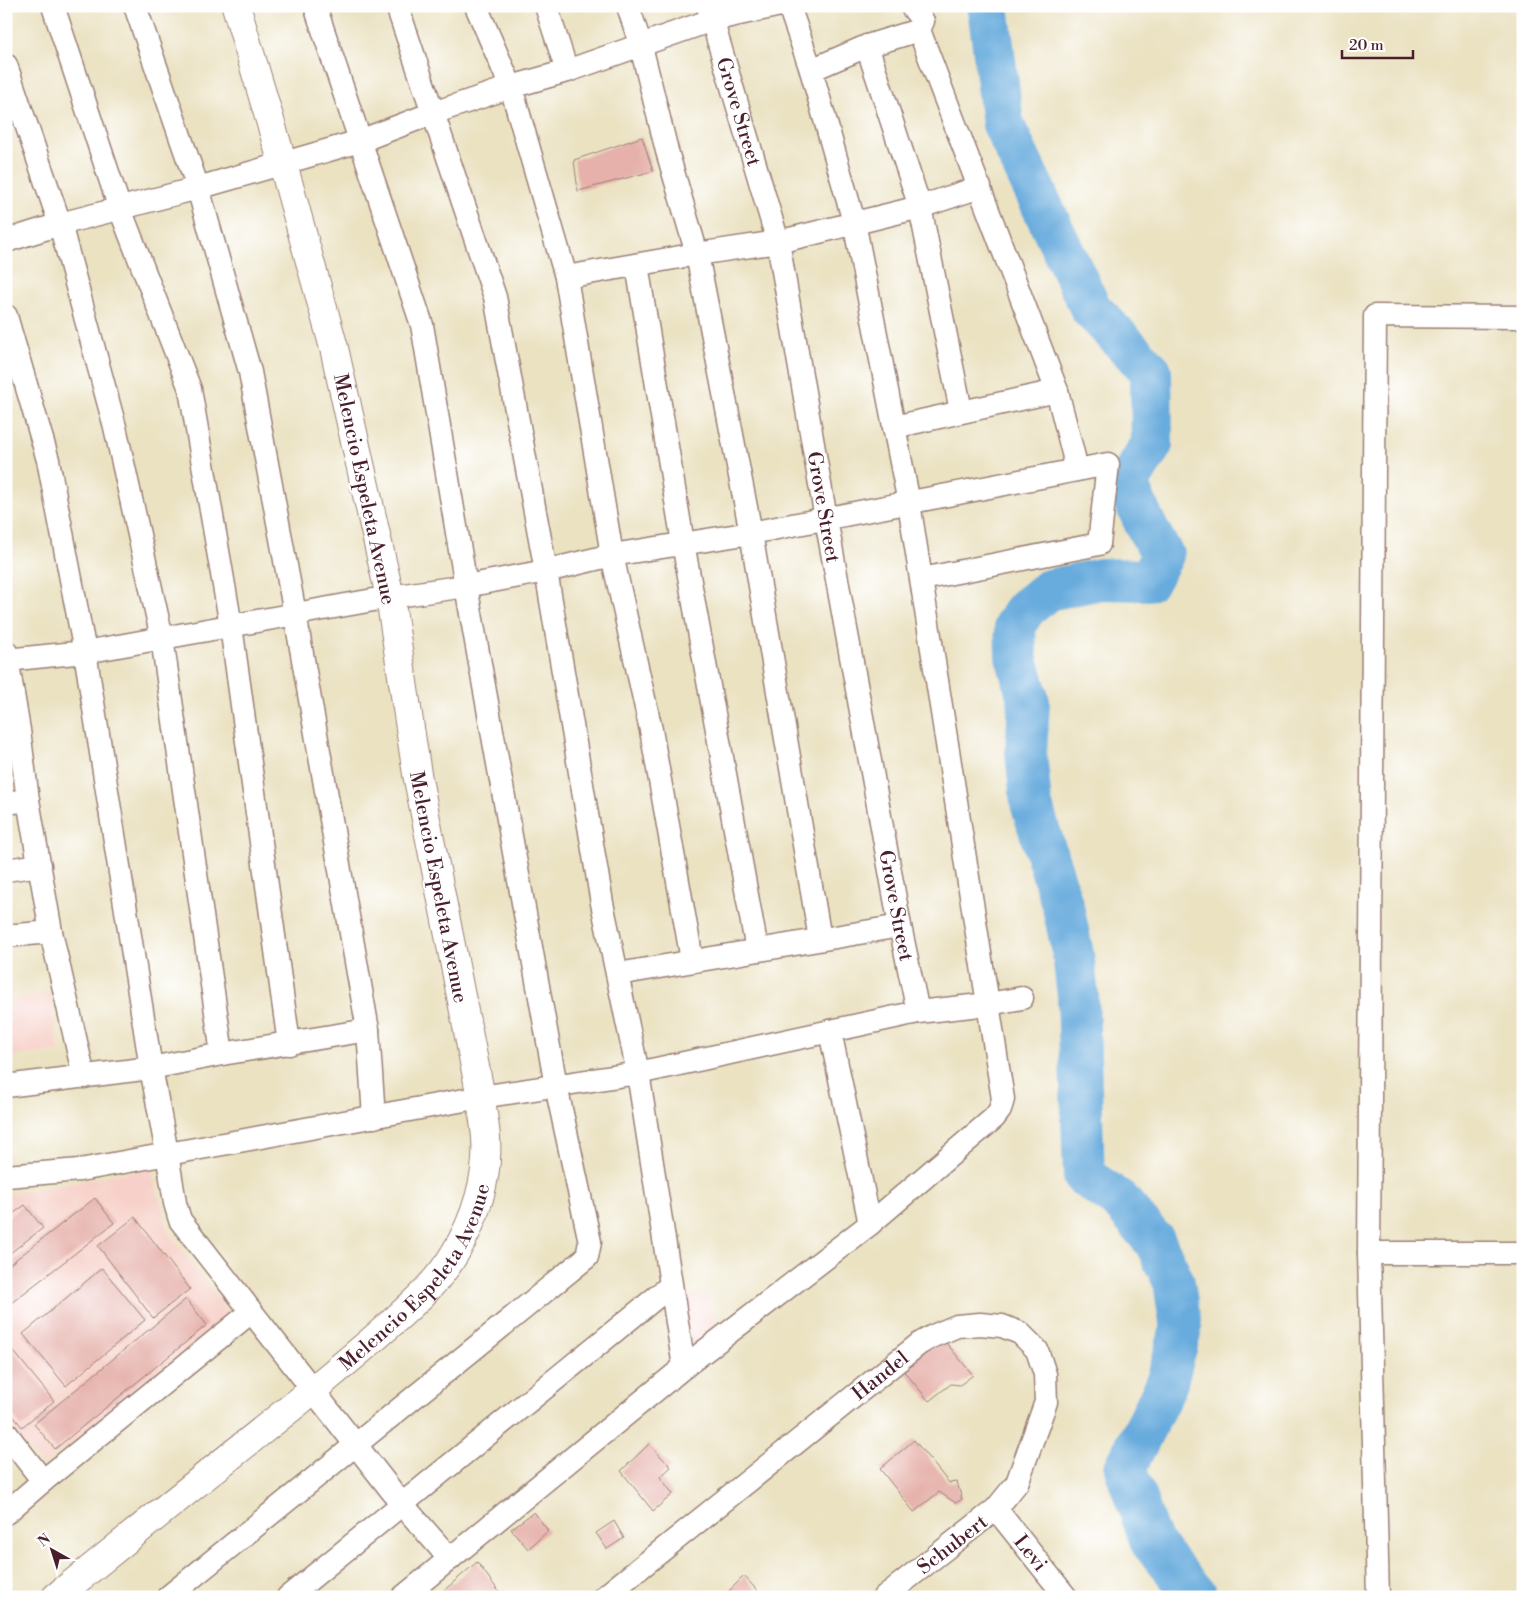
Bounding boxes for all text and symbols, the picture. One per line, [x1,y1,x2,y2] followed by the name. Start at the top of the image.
[1342,28,1413,60] scale bar
[1349,36,1384,55] text: 20 m
[710,55,766,169] street label: Grove Street
[327,371,400,607] street label: Melencio Espeleta Avenue
[801,450,845,565] street label: Grove Street
[403,769,472,1005] street label: Melencio Espeleta Avenue
[872,848,918,963] street label: Grove Street
[334,1181,496,1377] street label: Melencio Espeleta Avenue
[848,1346,914,1407] street label: Handel
[913,1510,993,1580] street label: Schubert
[28,1526,78,1576] north arrow
[34,1530,54,1551] text: N
[1007,1530,1052,1577] street label: Levi

